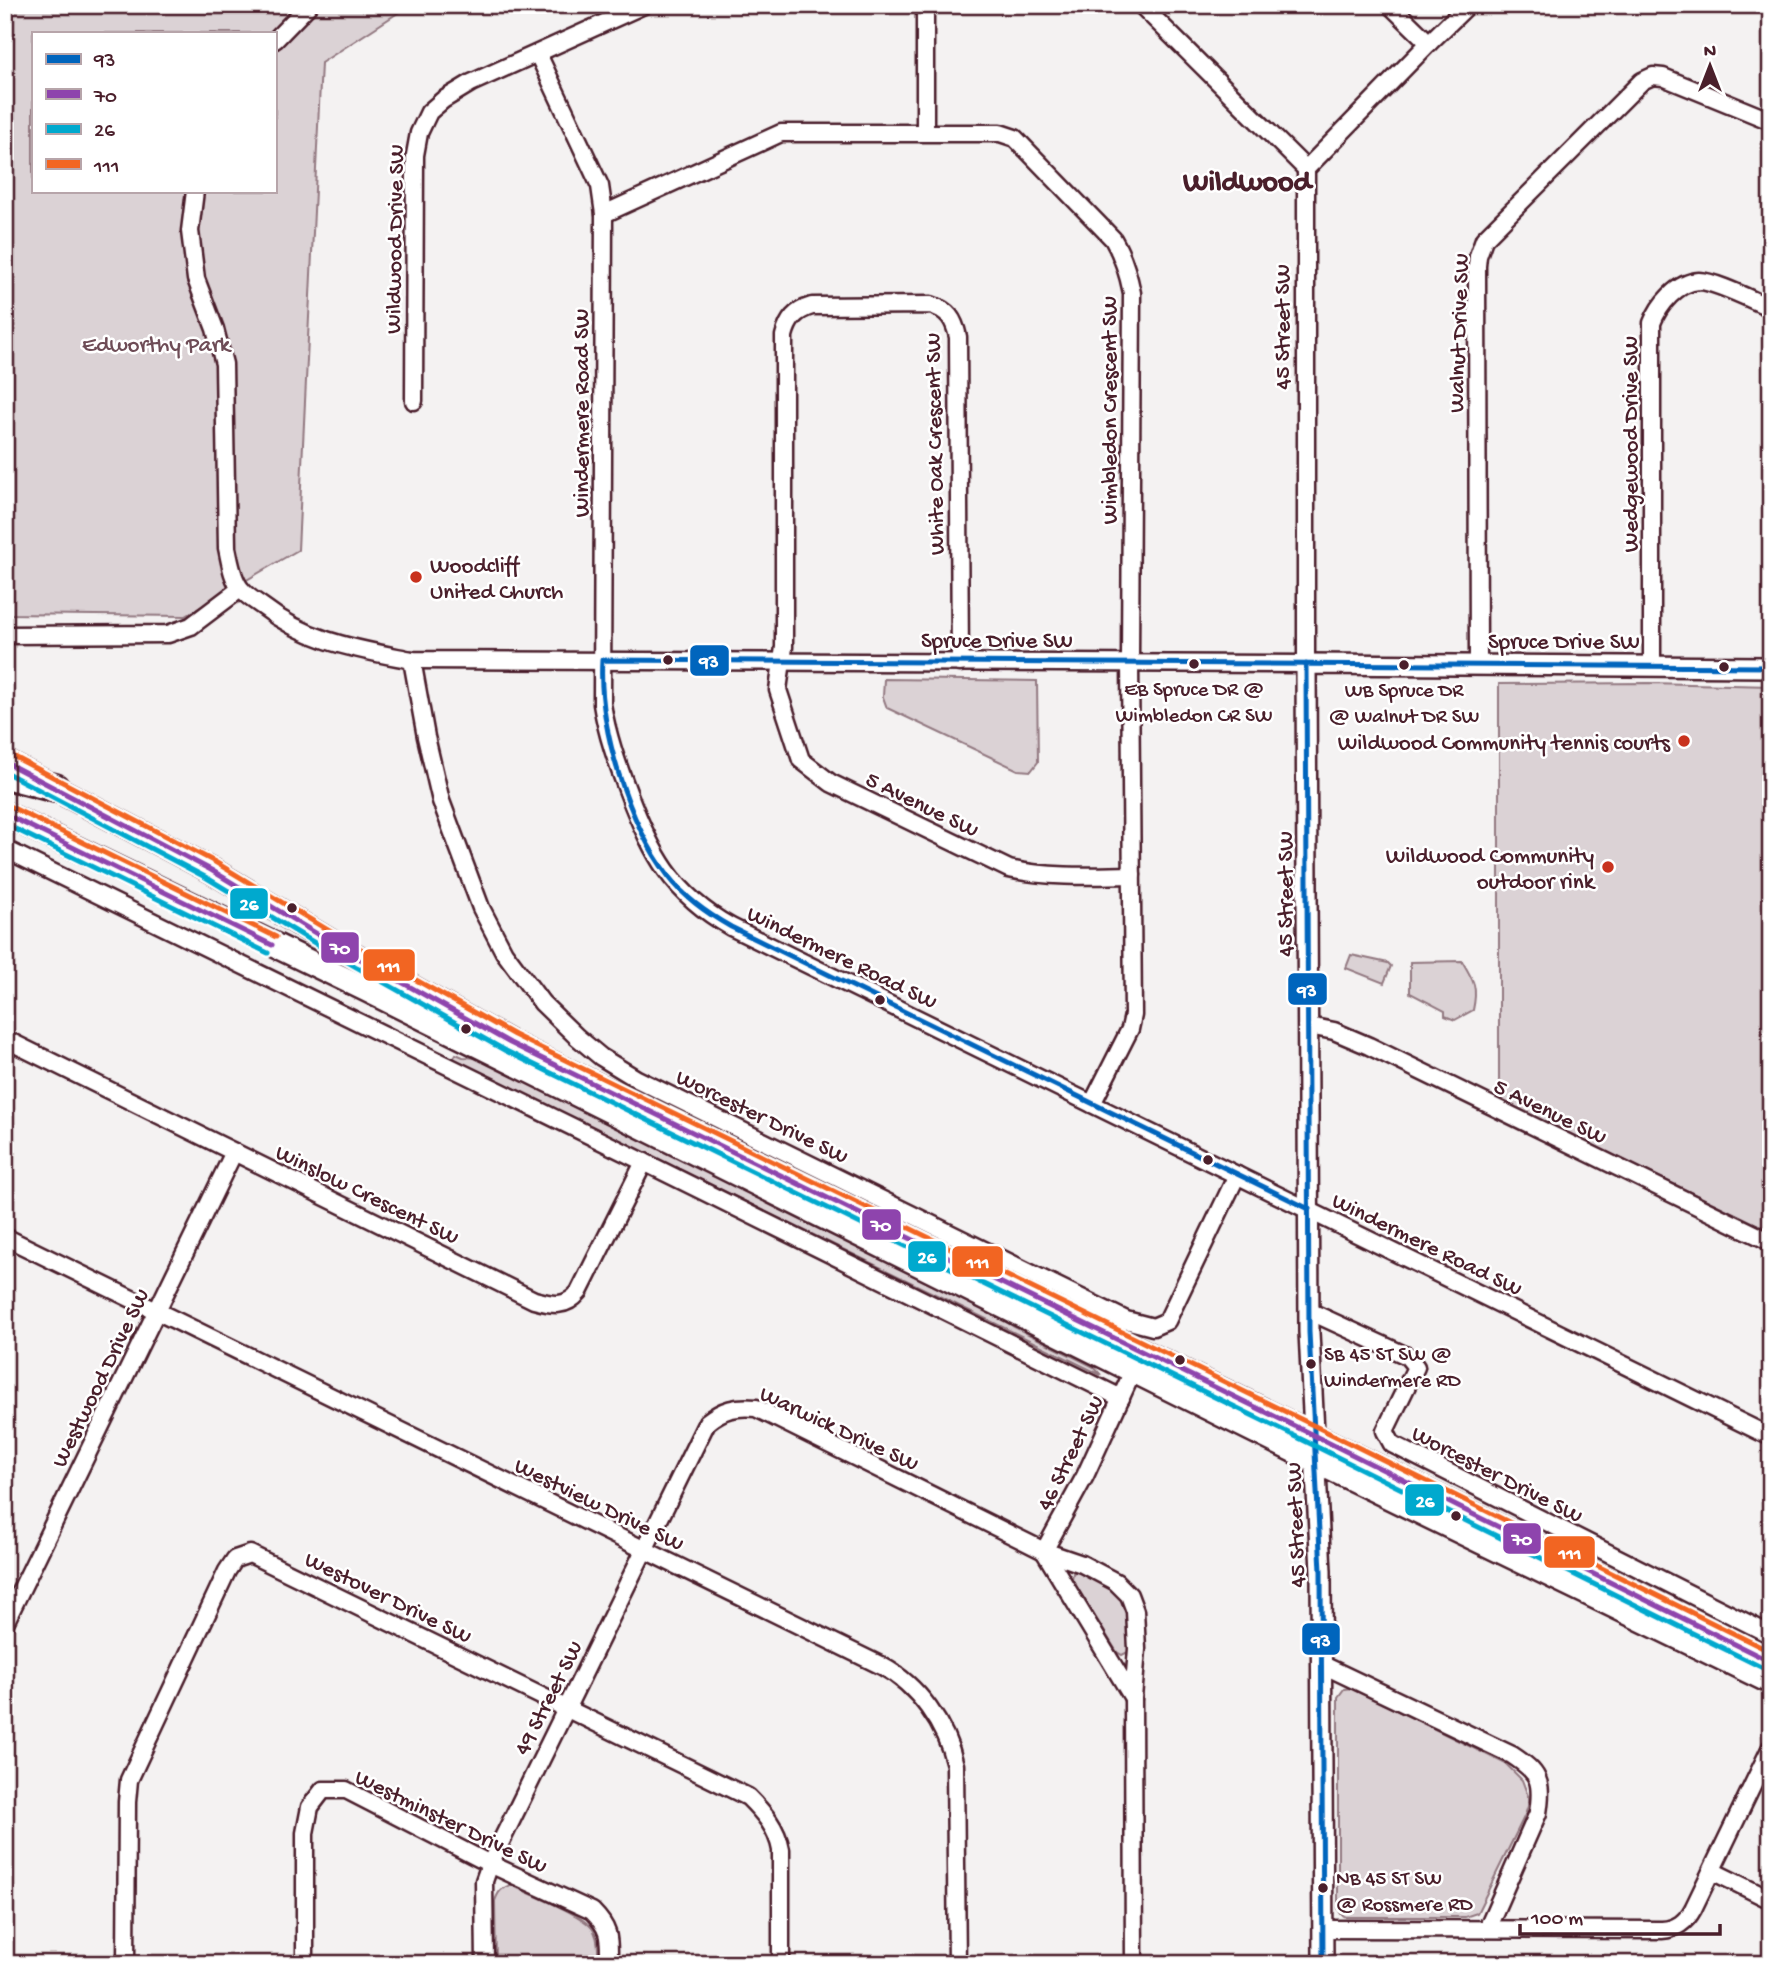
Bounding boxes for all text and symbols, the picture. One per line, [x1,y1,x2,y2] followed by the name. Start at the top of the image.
[32,32,276,192] legend
[1674,32,1744,102] north arrow
[1704,41,1716,64] text: N
[93,50,115,75] text: 93
[93,86,117,111] text: 70
[94,120,115,145] text: 26
[381,144,412,334] street label: Wildwood Drive SW
[93,156,119,181] text: 111
[1182,167,1314,202] district label: Wildwood
[1444,253,1477,413] street label: Walnut Drive SW
[1271,264,1298,390] street label: 45 Street SW
[1098,296,1125,524] street label: Wimbledon Crescent SW
[570,309,597,517] street label: Windermere Road SW
[921,332,952,555] street label: White Oak Crescent SW
[82,333,233,360] park label: Edworthy Park
[1619,336,1646,552] street label: Wedgewood Drive SW
[430,554,563,607] place label: Woodcliff United Church
[408,569,424,585] marker: Woodcliff United Church
[921,629,1073,656] street label: Spruce Drive SW
[1488,630,1640,657] street label: Spruce Drive SW
[689,644,730,677] line badge: 93
[698,652,719,675] text: 93
[661,653,675,667] unlabelled marker
[1187,657,1201,671] marker: EB Spruce DR @ Wimbledon CR SW
[1397,658,1411,672] marker: WB Spruce DR @ Walnut DR SW
[1717,660,1731,674] unlabelled marker
[1116,679,1273,730] place label: EB Spruce DR @ Wimbledon CR SW
[1329,680,1479,731] place label: WB Spruce DR @ Walnut DR SW
[1338,731,1671,758] place label: Wildwood Community tennis courts
[1676,733,1692,749] marker: Wildwood Community tennis courts
[861,767,982,845] street label: 5 Avenue SW
[1274,831,1301,957] street label: 45 Street SW
[1386,844,1597,897] place label: Wildwood Community outdoor rink
[1600,859,1616,875] marker: Wildwood Community outdoor rink
[229,887,269,920] line badge: 26
[240,895,259,918] text: 26
[285,901,299,915] unlabelled marker
[742,901,941,1017] street label: Windermere Road SW
[320,931,360,964] line badge: 70
[329,939,351,962] text: 70
[362,948,416,982] line badge: 111
[376,957,401,980] text: 111
[1287,972,1328,1006] line badge: 93
[1296,981,1317,1004] text: 93
[873,993,887,1007] unlabelled marker
[459,1022,473,1036] unlabelled marker
[671,1065,852,1172] street label: Worcester Drive SW
[1489,1074,1610,1152] street label: 5 Avenue SW
[270,1140,463,1252] street label: Winslow Crescent SW
[1201,1153,1215,1167] unlabelled marker
[1327,1188,1526,1304] street label: Windermere Road SW
[861,1208,902,1241] line badge: 70
[870,1216,892,1239] text: 70
[907,1240,947,1273] line badge: 26
[951,1245,1004,1278] line badge: 111
[918,1248,937,1271] text: 26
[965,1253,990,1276] text: 111
[47,1285,157,1472] street label: Westwood Drive SW
[1324,1344,1461,1395] place label: SB 45 ST SW @ Windermere RD
[1173,1353,1187,1367] unlabelled marker
[1304,1357,1318,1371] marker: SB 45 ST SW @ Windermere RD
[755,1381,922,1479] street label: Warwick Drive SW
[1033,1391,1112,1516] street label: 46 Street SW
[1406,1421,1586,1531] street label: Worcester Drive SW
[509,1453,688,1559] street label: Westview Drive SW
[1282,1462,1313,1588] street label: 45 Street SW
[1404,1483,1445,1517] line badge: 26
[1416,1492,1435,1515] text: 26
[1449,1509,1463,1523] unlabelled marker
[1502,1522,1542,1555] line badge: 70
[1511,1530,1533,1553] text: 70
[1543,1535,1596,1569] line badge: 111
[1557,1544,1582,1567] text: 111
[299,1547,475,1651] street label: Westover Drive SW
[1301,1622,1341,1656] line badge: 93
[1310,1631,1331,1654] text: 93
[510,1637,590,1760] street label: 49 Street SW
[350,1765,551,1881] street label: Westminster Drive SW
[1336,1868,1473,1919] place label: NB 45 ST SW @ Rossmere RD
[1316,1881,1330,1895] marker: NB 45 ST SW @ Rossmere RD
[1520,1892,1720,1936] scale bar
[1530,1908,1583,1933] text: 100 m

